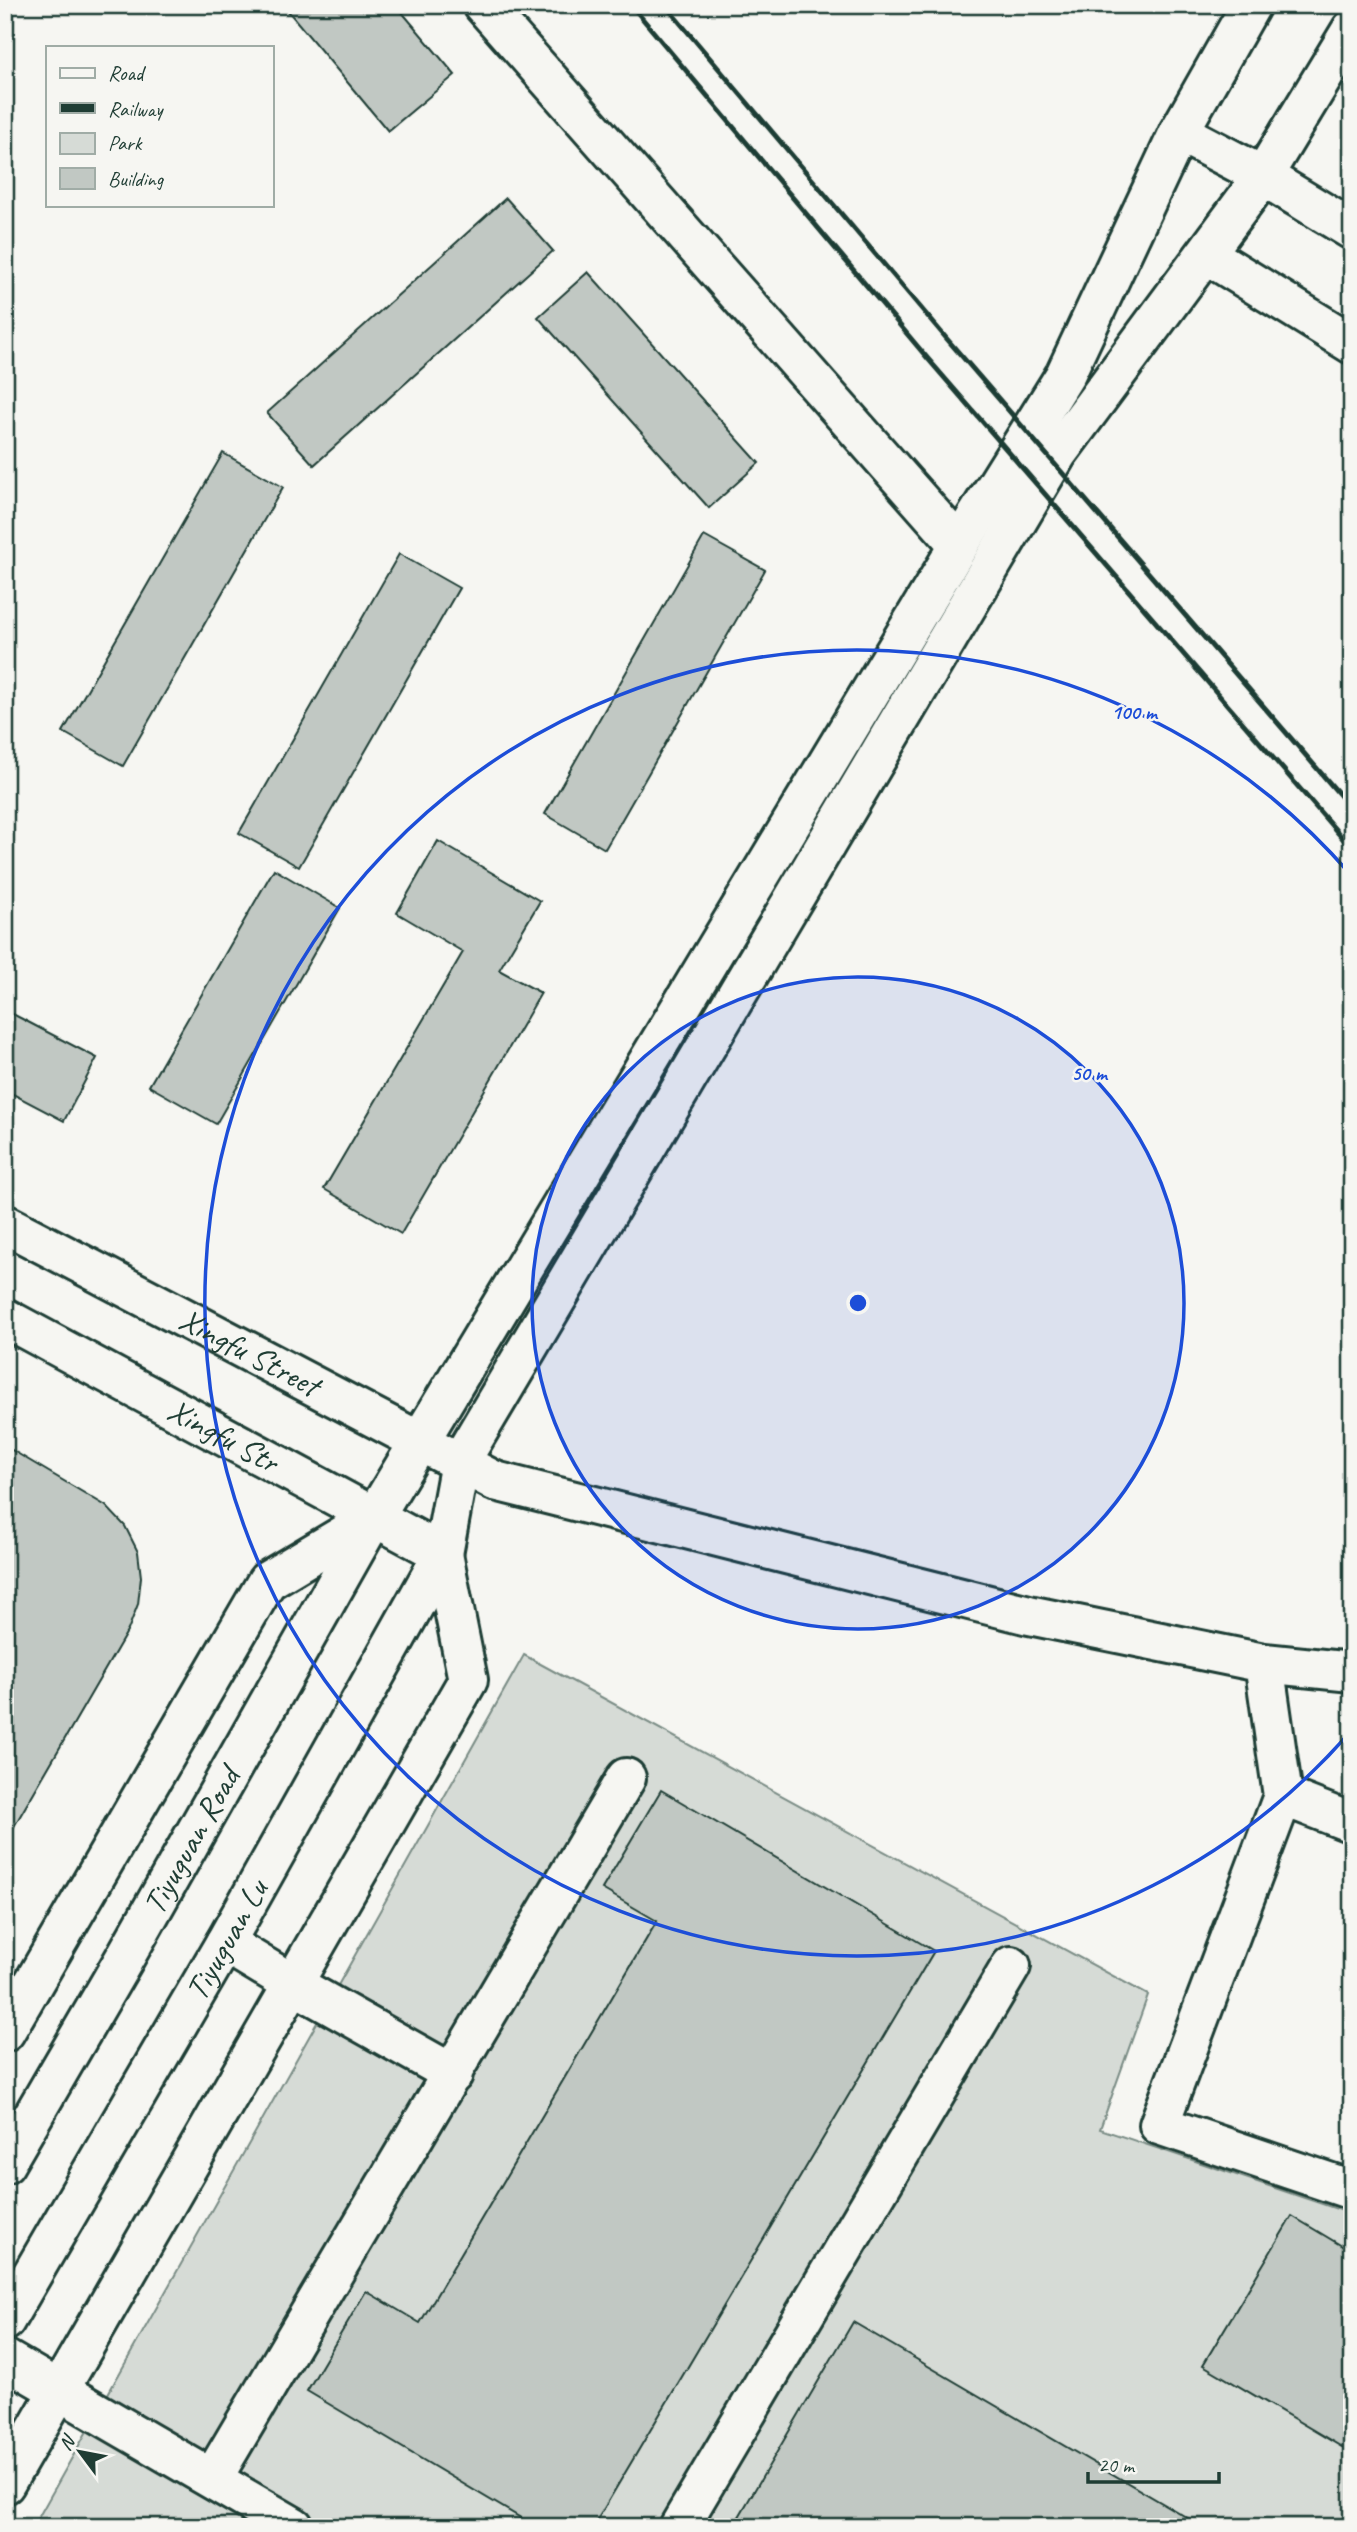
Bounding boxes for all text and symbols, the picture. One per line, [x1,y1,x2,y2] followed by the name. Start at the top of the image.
[46,46,273,206] legend
[108,60,147,86] text: Road
[108,96,164,122] text: Railway
[108,130,143,156] text: Park
[108,166,165,192] text: Building
[1111,699,1159,725] text: 100 m
[1071,1060,1109,1086] text: 50 m
[846,1291,870,1315] centre of rings
[172,1298,330,1408] street label: Xingfu Street
[161,1389,288,1484] street label: Xingfu Str
[133,1756,252,1921] street label: Tiyuguan Road
[175,1870,278,2008] street label: Tiyuguan Lu
[46,2416,116,2486] north arrow
[53,2429,81,2455] text: N
[1088,2441,1219,2485] scale bar
[1098,2452,1136,2478] text: 20 m

